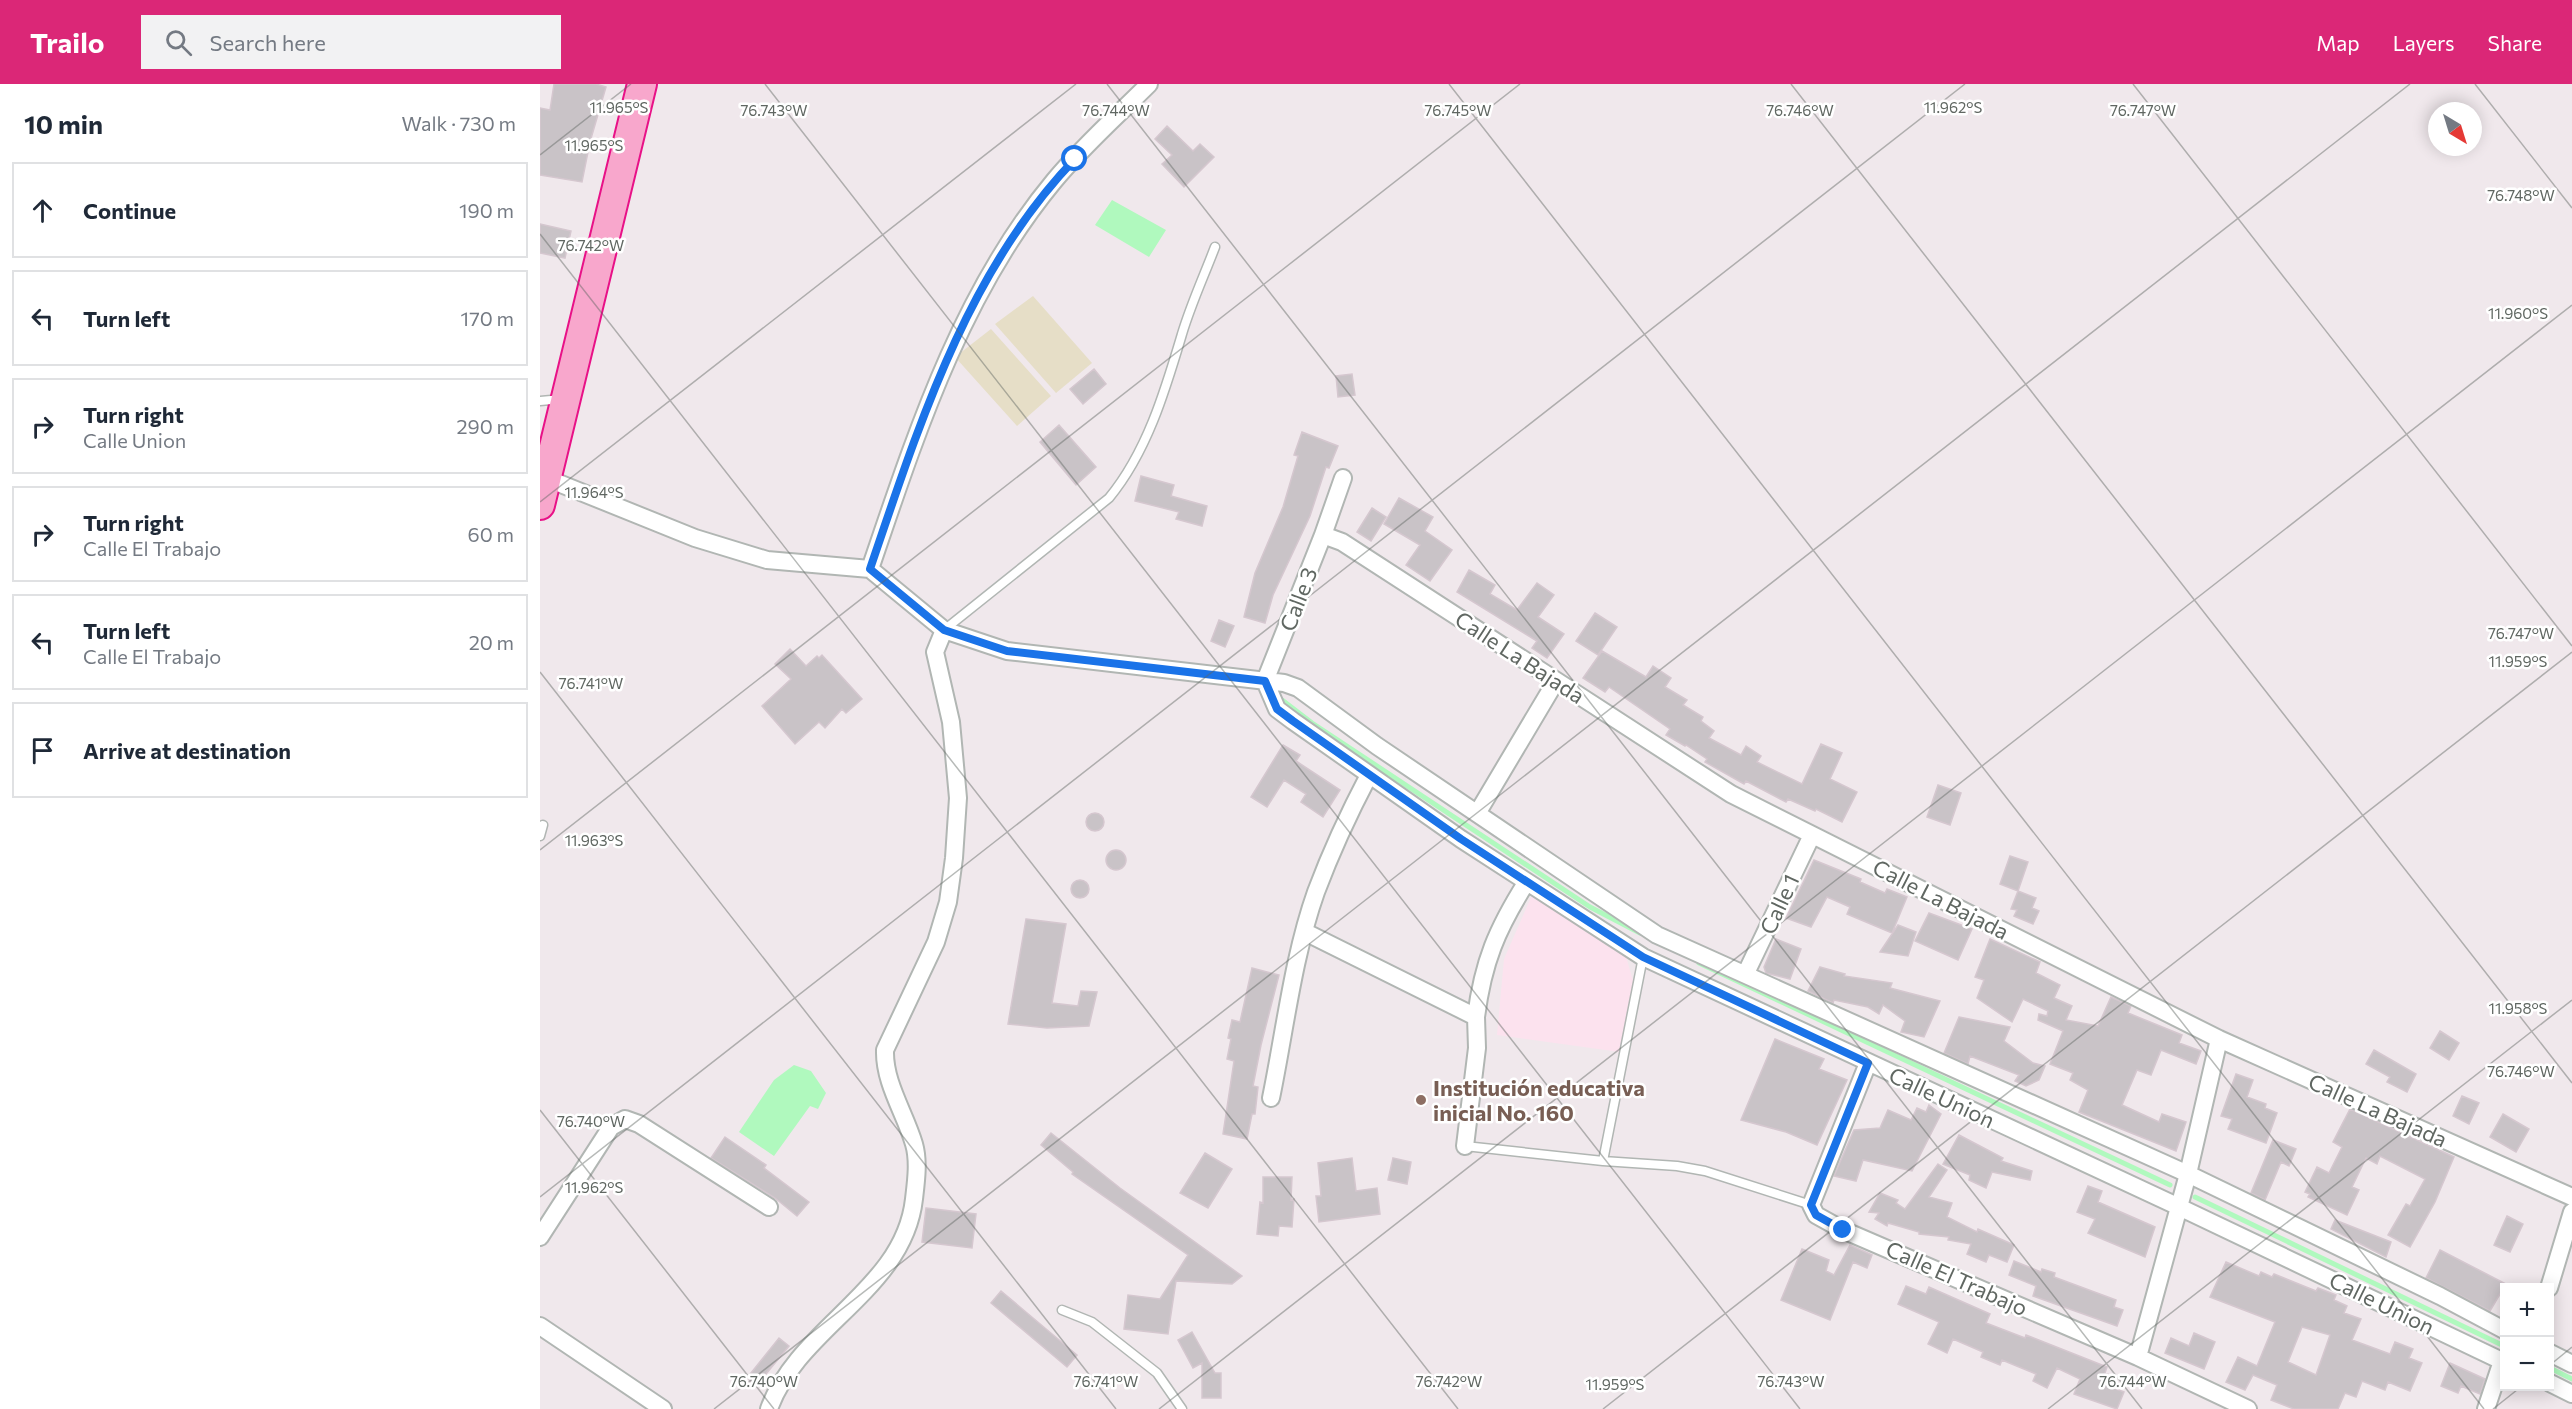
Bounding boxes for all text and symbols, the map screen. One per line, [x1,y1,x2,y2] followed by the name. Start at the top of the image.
[141,15,561,69] search box
[30,25,105,59] text: Trailo
[162,26,195,59] icon: search
[210,29,326,56] text: Search here
[2316,30,2360,55] text: Map
[2393,30,2455,55] text: Layers
[2488,30,2542,55] text: Share
[590,98,649,116] text: 11.965°S
[1924,98,1982,116] text: 11.962°S
[740,101,808,119] text: 76.743°W
[1082,101,1150,119] text: 76.744°W
[1424,101,1492,119] text: 76.745°W
[1766,101,1834,119] text: 76.746°W
[2110,101,2176,119] text: 76.747°W
[2428,102,2482,156] north arrow
[24,108,103,139] text: 10 min
[402,111,516,135] text: Walk · 730 m
[565,136,624,154] text: 11.965°S
[1061,145,1087,171] route start
[2487,186,2555,204] text: 76.748°W
[26,194,59,227] icon: ahead
[83,197,176,224] text: Continue
[459,198,514,222] text: 190 m
[558,236,624,254] text: 76.742°W
[26,302,59,335] icon: left
[2488,304,2548,322] text: 11.960°S
[83,305,170,332] text: Turn left
[461,306,514,330] text: 170 m
[83,401,184,428] text: Turn right
[26,410,59,443] icon: right
[456,414,514,438] text: 290 m
[83,428,186,452] text: Calle Union
[564,483,624,501] text: 11.964°S
[83,509,184,536] text: Turn right
[26,518,59,551] icon: right
[468,522,514,546] text: 60 m
[83,536,221,560] text: Calle El Trabajo
[1274,563,1322,635] street label: Calle 3
[1450,605,1590,709] street label: Calle La Bajada
[83,617,170,644] text: Turn left
[2488,624,2554,642] text: 76.747°W
[26,626,59,659] icon: left
[469,630,514,654] text: 20 m
[83,644,221,668] text: Calle El Trabajo
[2489,652,2548,670] text: 11.959°S
[559,674,623,692] text: 76.741°W
[26,734,59,767] icon: arrive
[83,737,291,764] text: Arrive at destination
[565,831,624,849] text: 11.963°S
[1869,853,2013,945] street label: Calle La Bajada
[1753,870,1805,938] street label: Calle 1
[2489,999,2548,1017] text: 11.958°S
[1885,1061,1999,1133] street label: Calle Union
[2487,1062,2555,1080] text: 76.746°W
[2304,1067,2452,1153] street label: Calle La Bajada
[1433,1074,1645,1126] place label: Institución educativa inicial No. 160
[1414,1093,1428,1107] marker: Institución educativa inicial No. 160
[557,1112,625,1130] text: 76.740°W
[565,1178,623,1196] text: 11.962°S
[1829,1216,1855,1242] route end
[1882,1235,2032,1321] street label: Calle El Trabajo
[2325,1266,2439,1340] street label: Calle Union
[2500,1283,2554,1391] map controls
[2500,1283,2554,1337] button: +
[2500,1337,2554,1391] button: −
[730,1372,798,1390] text: 76.740°W
[1074,1372,1138,1390] text: 76.741°W
[1416,1372,1482,1390] text: 76.742°W
[1757,1372,1825,1390] text: 76.743°W
[2099,1372,2167,1390] text: 76.744°W
[1586,1375,1645,1393] text: 11.959°S

